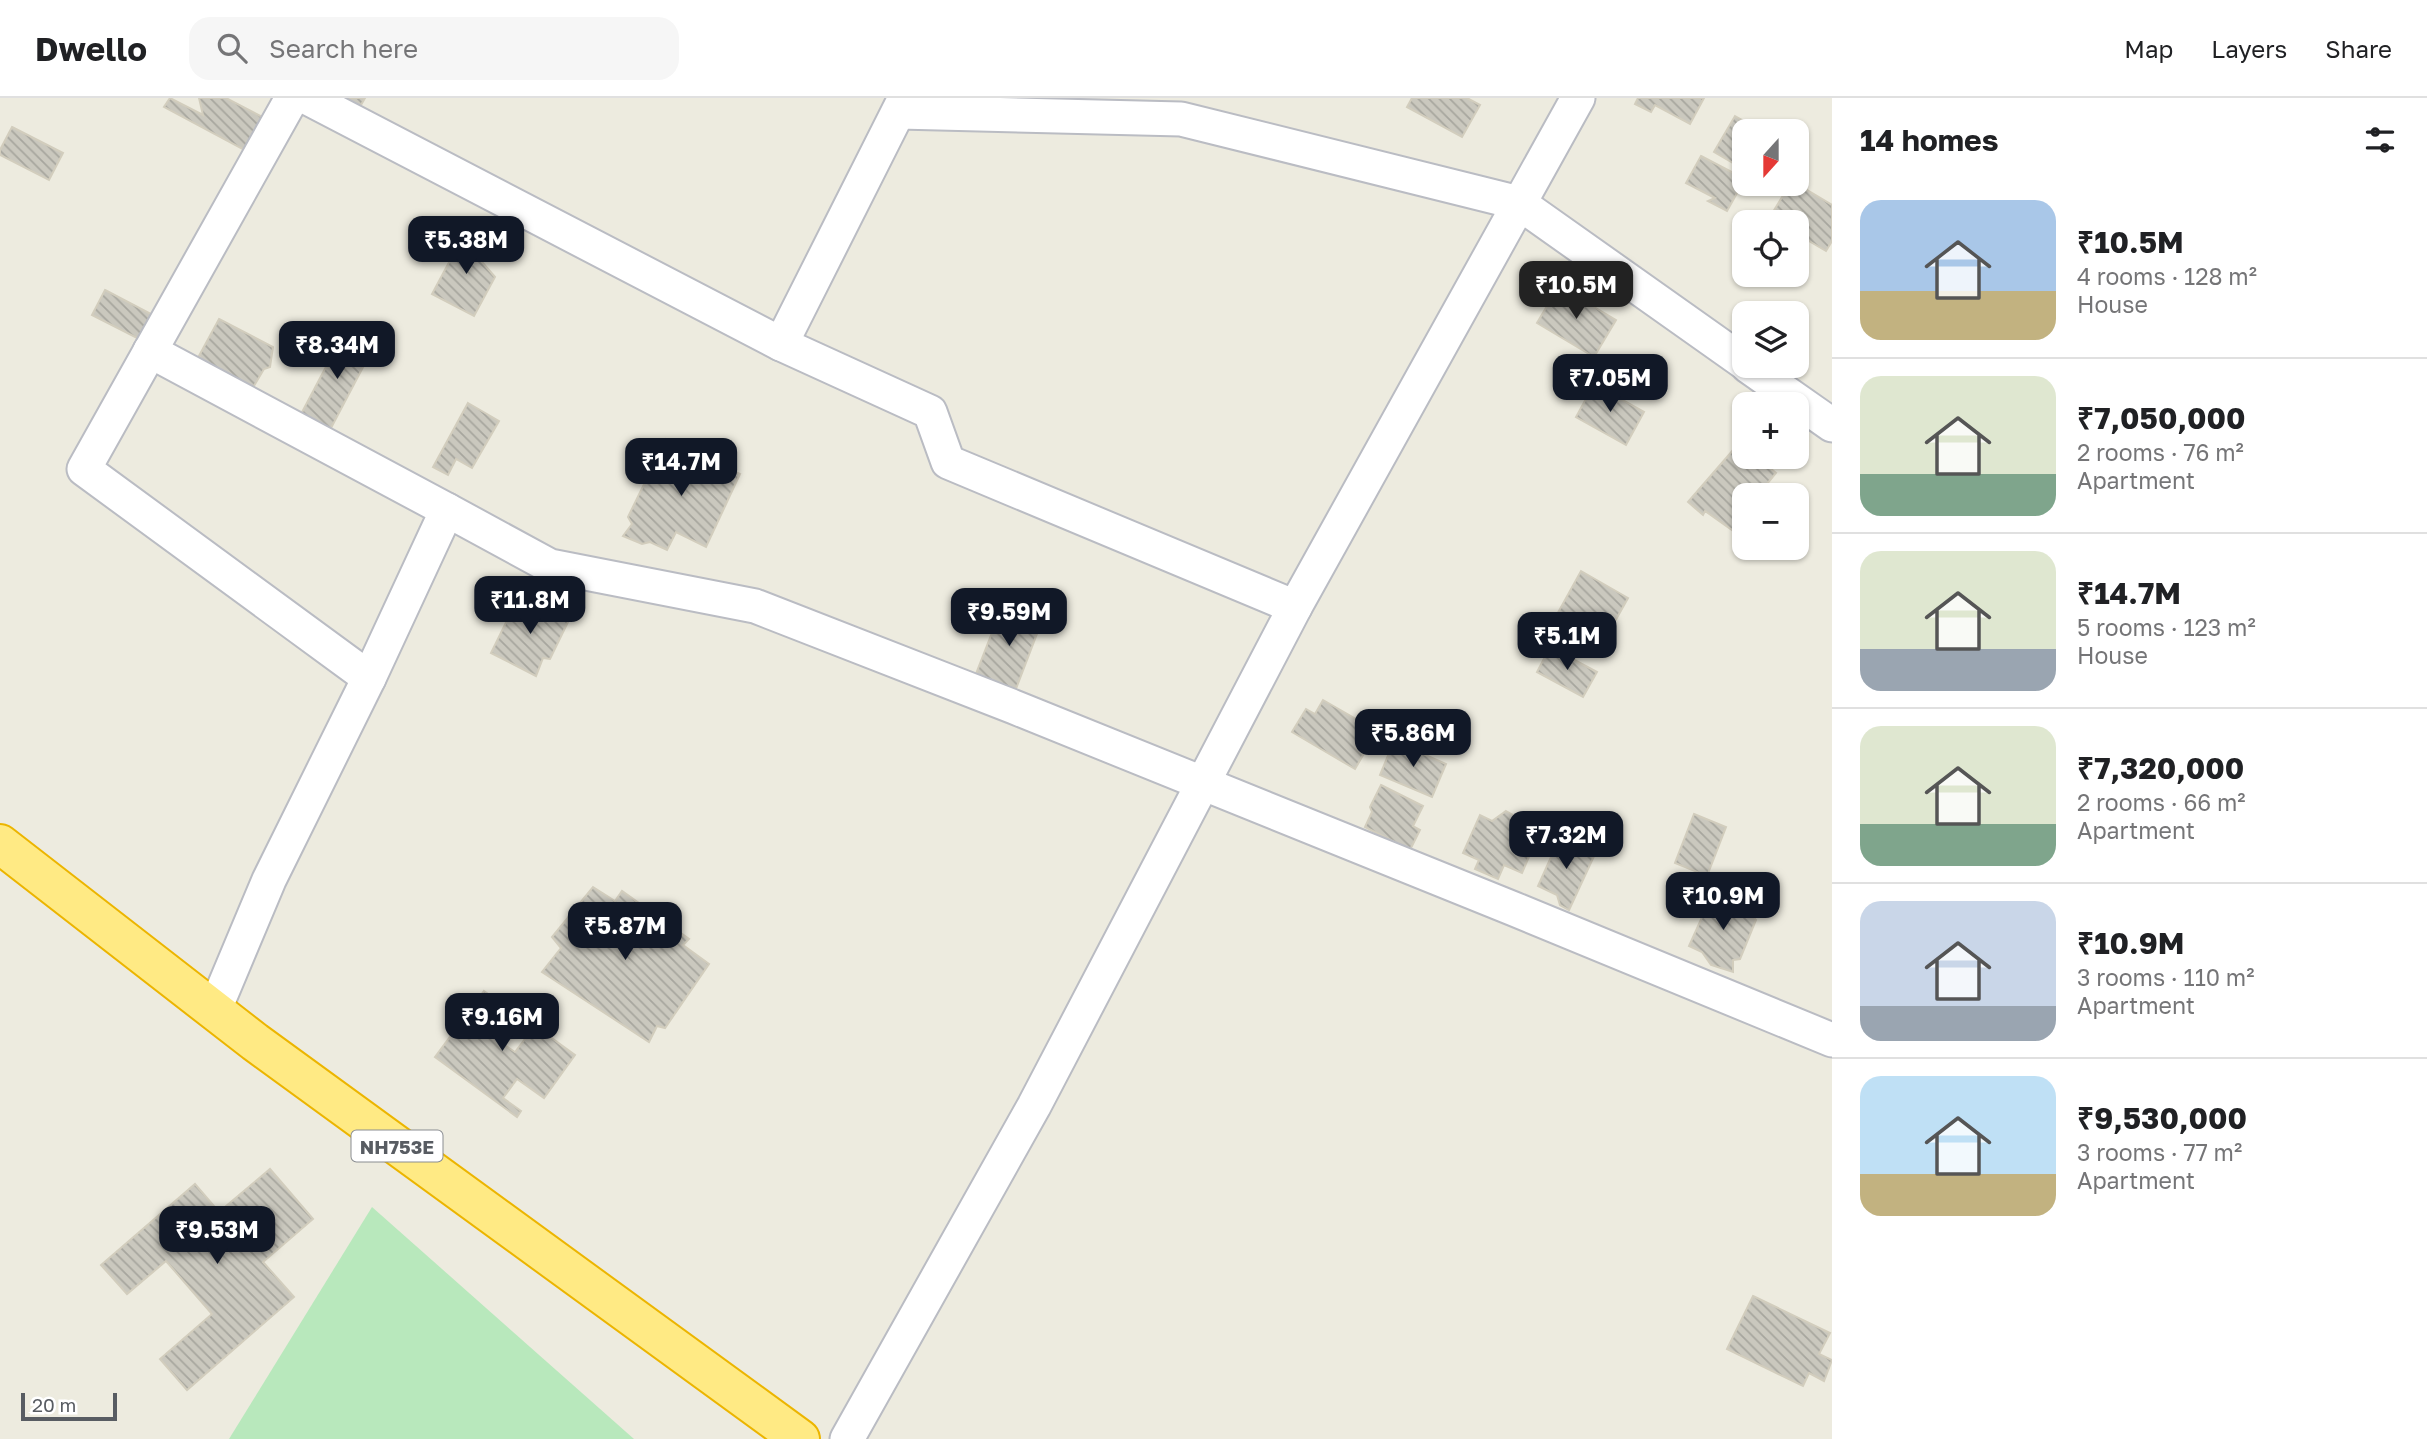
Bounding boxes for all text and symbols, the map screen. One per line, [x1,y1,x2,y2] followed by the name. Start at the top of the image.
[189,17,679,80] search box
[35,29,147,68] text: Dwello
[213,29,251,67] icon: search
[269,33,418,64] text: Search here
[2124,34,2173,63] text: Map
[2211,34,2287,63] text: Layers
[2325,34,2392,63] text: Share
[1732,119,1810,196] north arrow
[1732,119,1809,560] map controls
[2361,121,2399,159] icon: filters
[1860,122,1999,158] text: 14 homes
[1732,210,1809,287] button: locate
[409,216,523,276] pin: ₹5.38M
[2077,224,2184,260] text: ₹10.5M
[424,225,508,253] text: ₹5.38M
[1916,228,2000,312] icon: home
[1519,262,1633,321] pin: ₹10.5M
[2077,262,2257,290] text: 4 rooms · 128 m²
[1535,270,1617,298] text: ₹10.5M
[2077,290,2148,318] text: House
[1732,301,1809,378] button: layers
[280,322,394,381] pin: ₹8.34M
[295,330,379,358] text: ₹8.34M
[1553,354,1667,414] pin: ₹7.05M
[1569,363,1651,391] text: ₹7.05M
[1732,392,1809,469] button: +
[2077,400,2246,436] text: ₹7,050,000
[1916,404,2000,488] icon: home
[624,438,738,498] pin: ₹14.7M
[2077,438,2244,466] text: 2 rooms · 76 m²
[641,447,721,475] text: ₹14.7M
[2077,466,2195,494] text: Apartment
[1732,483,1809,560] button: −
[2077,575,2181,611] text: ₹14.7M
[473,576,587,636] pin: ₹11.8M
[1916,579,2000,663] icon: home
[490,585,570,613] text: ₹11.8M
[952,588,1066,648] pin: ₹9.59M
[967,597,1051,625] text: ₹9.59M
[1518,612,1616,672] pin: ₹5.1M
[2077,613,2256,641] text: 5 rooms · 123 m²
[1534,621,1600,649] text: ₹5.1M
[2077,641,2148,669] text: House
[1356,710,1470,769] pin: ₹5.86M
[1371,718,1455,746] text: ₹5.86M
[2077,750,2244,786] text: ₹7,320,000
[1916,754,2000,838] icon: home
[2077,788,2246,816] text: 2 rooms · 66 m²
[1509,812,1623,871] pin: ₹7.32M
[2077,816,2195,844] text: Apartment
[1525,820,1607,848] text: ₹7.32M
[1666,872,1780,932] pin: ₹10.9M
[1682,881,1764,909] text: ₹10.9M
[568,902,682,962] pin: ₹5.87M
[584,911,666,939] text: ₹5.87M
[2077,925,2184,961] text: ₹10.9M
[1916,929,2000,1013] icon: home
[2077,963,2254,991] text: 3 rooms · 110 m²
[2077,991,2195,1019] text: Apartment
[445,993,559,1053] pin: ₹9.16M
[461,1002,543,1030] text: ₹9.16M
[2077,1100,2247,1136] text: ₹9,530,000
[1916,1104,2000,1188] icon: home
[352,1130,442,1162] road number: NH753E
[2077,1138,2242,1166] text: 3 rooms · 77 m²
[2077,1166,2195,1194] text: Apartment
[160,1206,274,1266] pin: ₹9.53M
[175,1215,259,1243] text: ₹9.53M
[21,1390,117,1422] scale bar
[32,1393,76,1416] text: 20 m

